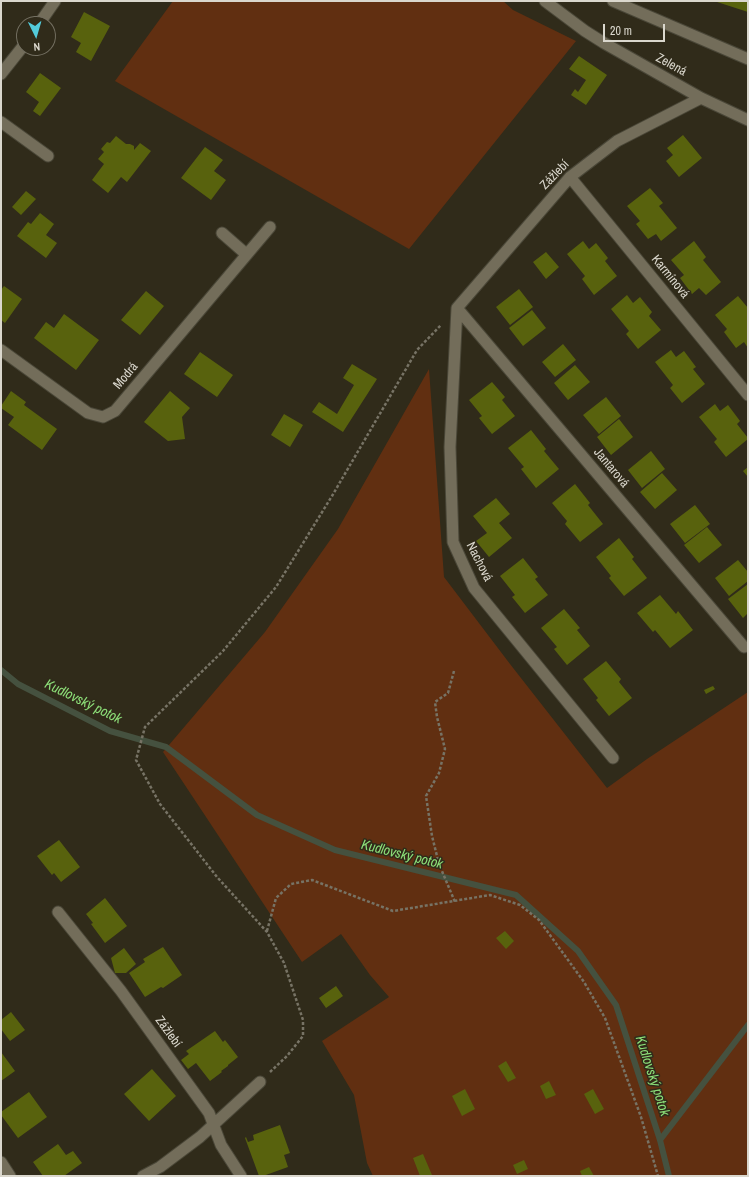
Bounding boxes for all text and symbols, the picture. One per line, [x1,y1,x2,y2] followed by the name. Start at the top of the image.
[16,16,56,56] north arrow
[605,16,667,42] scale bar
[610,23,632,39] text: 20 m
[33,40,41,54] text: N
[653,50,689,80] street label: Zelená
[537,157,573,193] street label: Zážlebí
[648,252,692,302] street label: Karmínová
[110,359,142,393] street label: Modrá
[590,445,632,491] street label: Jantarová
[463,540,495,584] street label: Nachová
[42,676,124,728] water label: Kudlovský potok
[359,837,445,873] water label: Kudlovský potok
[151,1013,185,1051] street label: Zážlebí
[631,1034,673,1118] water label: Kudlovský potok

